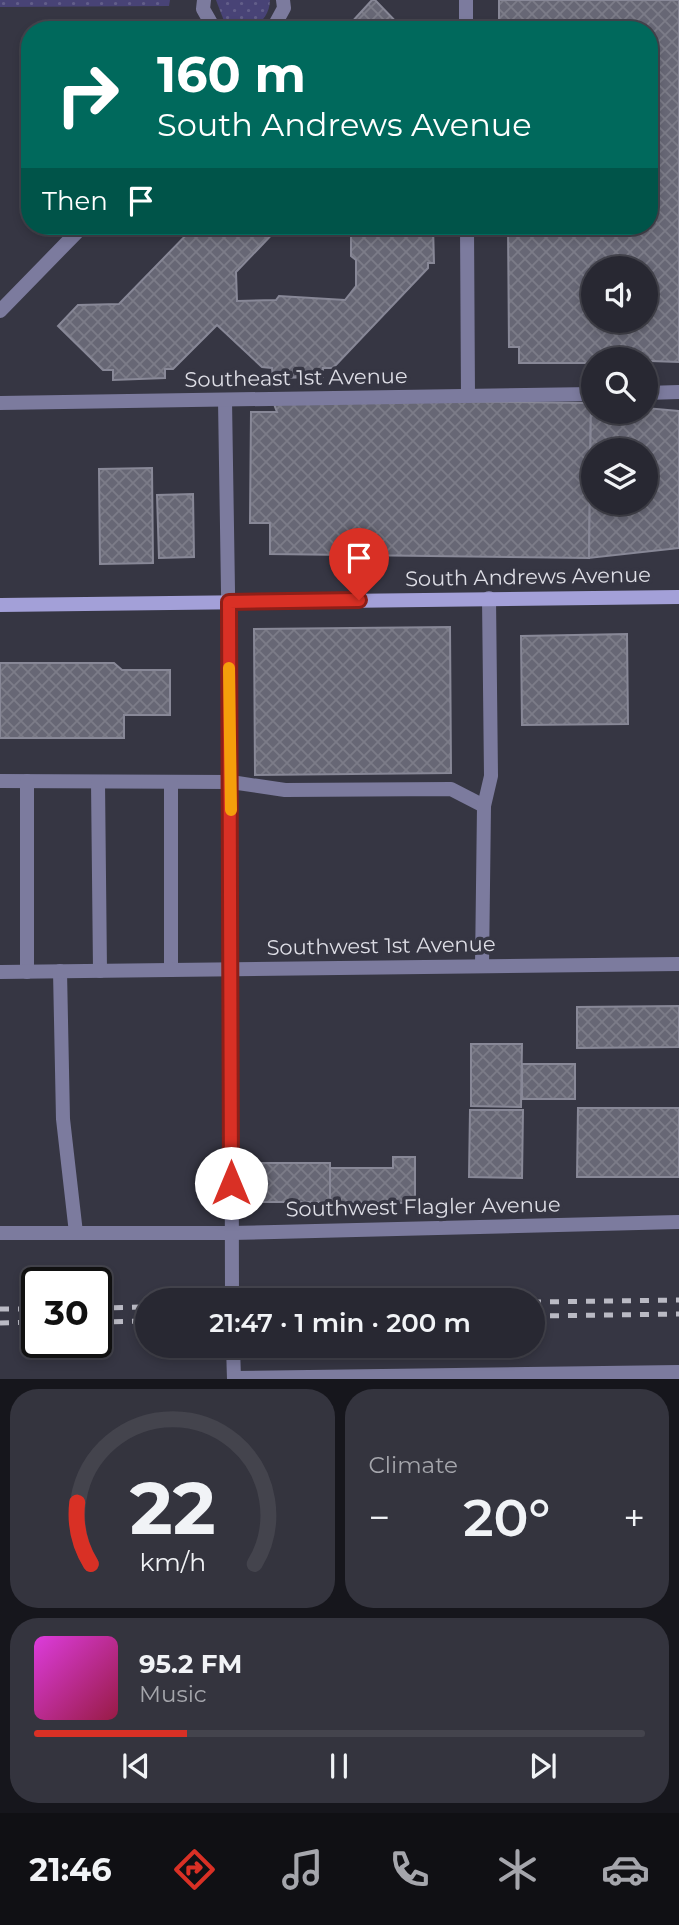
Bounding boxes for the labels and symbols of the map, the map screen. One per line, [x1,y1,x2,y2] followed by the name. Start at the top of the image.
[184,363,408,392] street label: Southeast 1st Avenue
[329,528,389,600] pin
[405,562,651,591] street label: South Andrews Avenue
[266,931,496,960] street label: Southwest 1st Avenue
[194,1146,268,1220] position arrow
[285,1192,561,1221] street label: Southwest Flagler Avenue
[21,1267,112,1358] speed limit sign: 30

